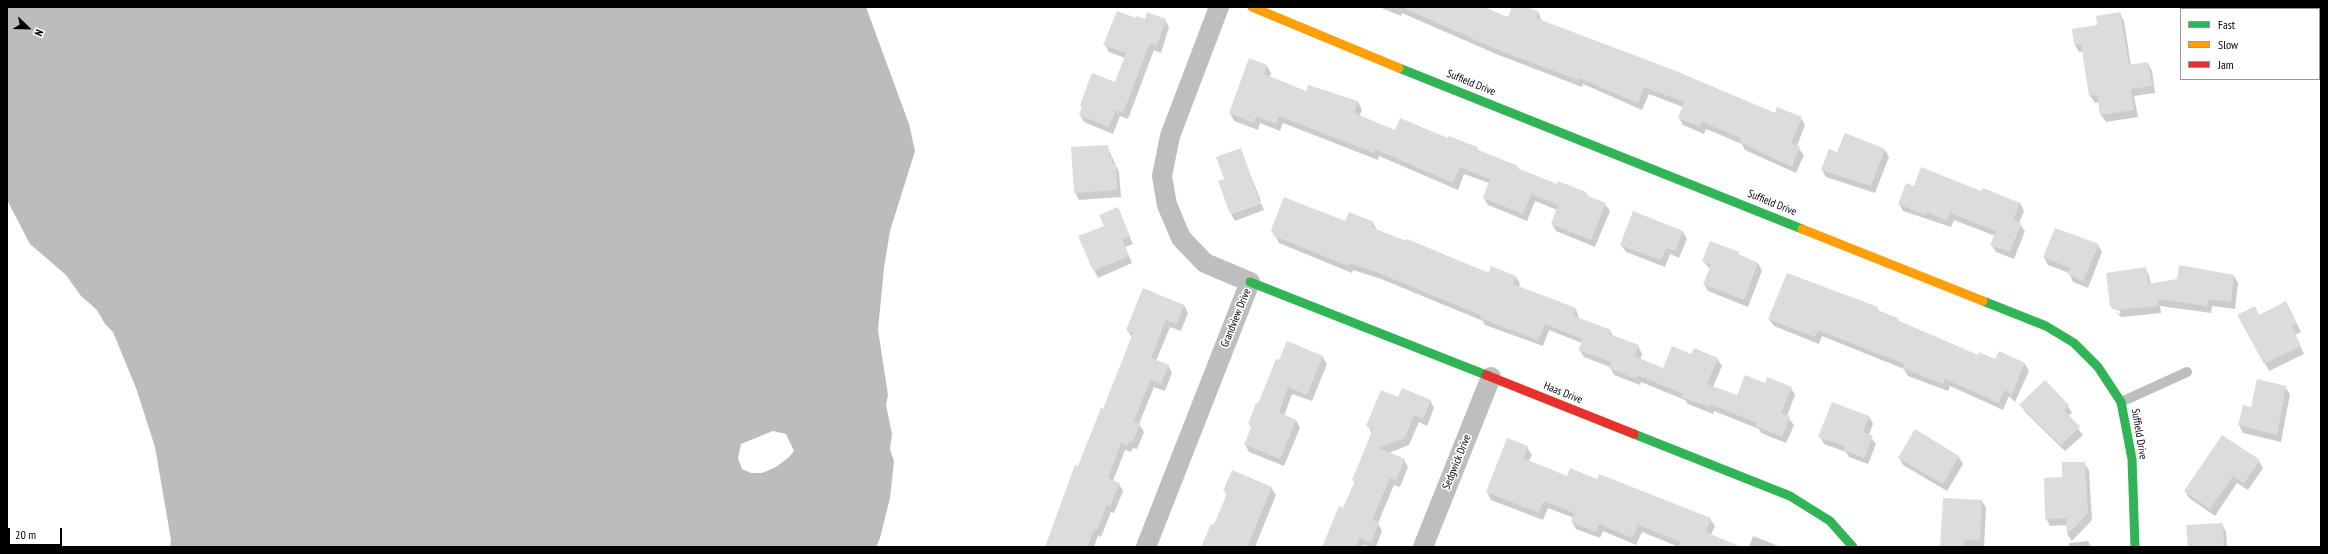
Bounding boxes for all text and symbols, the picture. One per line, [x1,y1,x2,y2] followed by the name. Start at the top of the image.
[8,8,48,48] north arrow
[2180,8,2320,80] legend
[2218,17,2235,32] text: Fast
[31,27,47,38] text: N
[2218,37,2238,52] text: Slow
[2218,57,2234,72] text: Jam
[1445,67,1497,99] street label: Suffield Drive
[1746,187,1798,219] street label: Suffield Drive
[1218,287,1254,349] street label: Grandview Drive
[1542,379,1584,407] street label: Haas Drive
[2128,408,2150,460] street label: Suffield Drive
[1440,433,1474,491] street label: Sedgwick Drive
[10,520,64,546] scale bar
[15,527,36,542] text: 20 m

